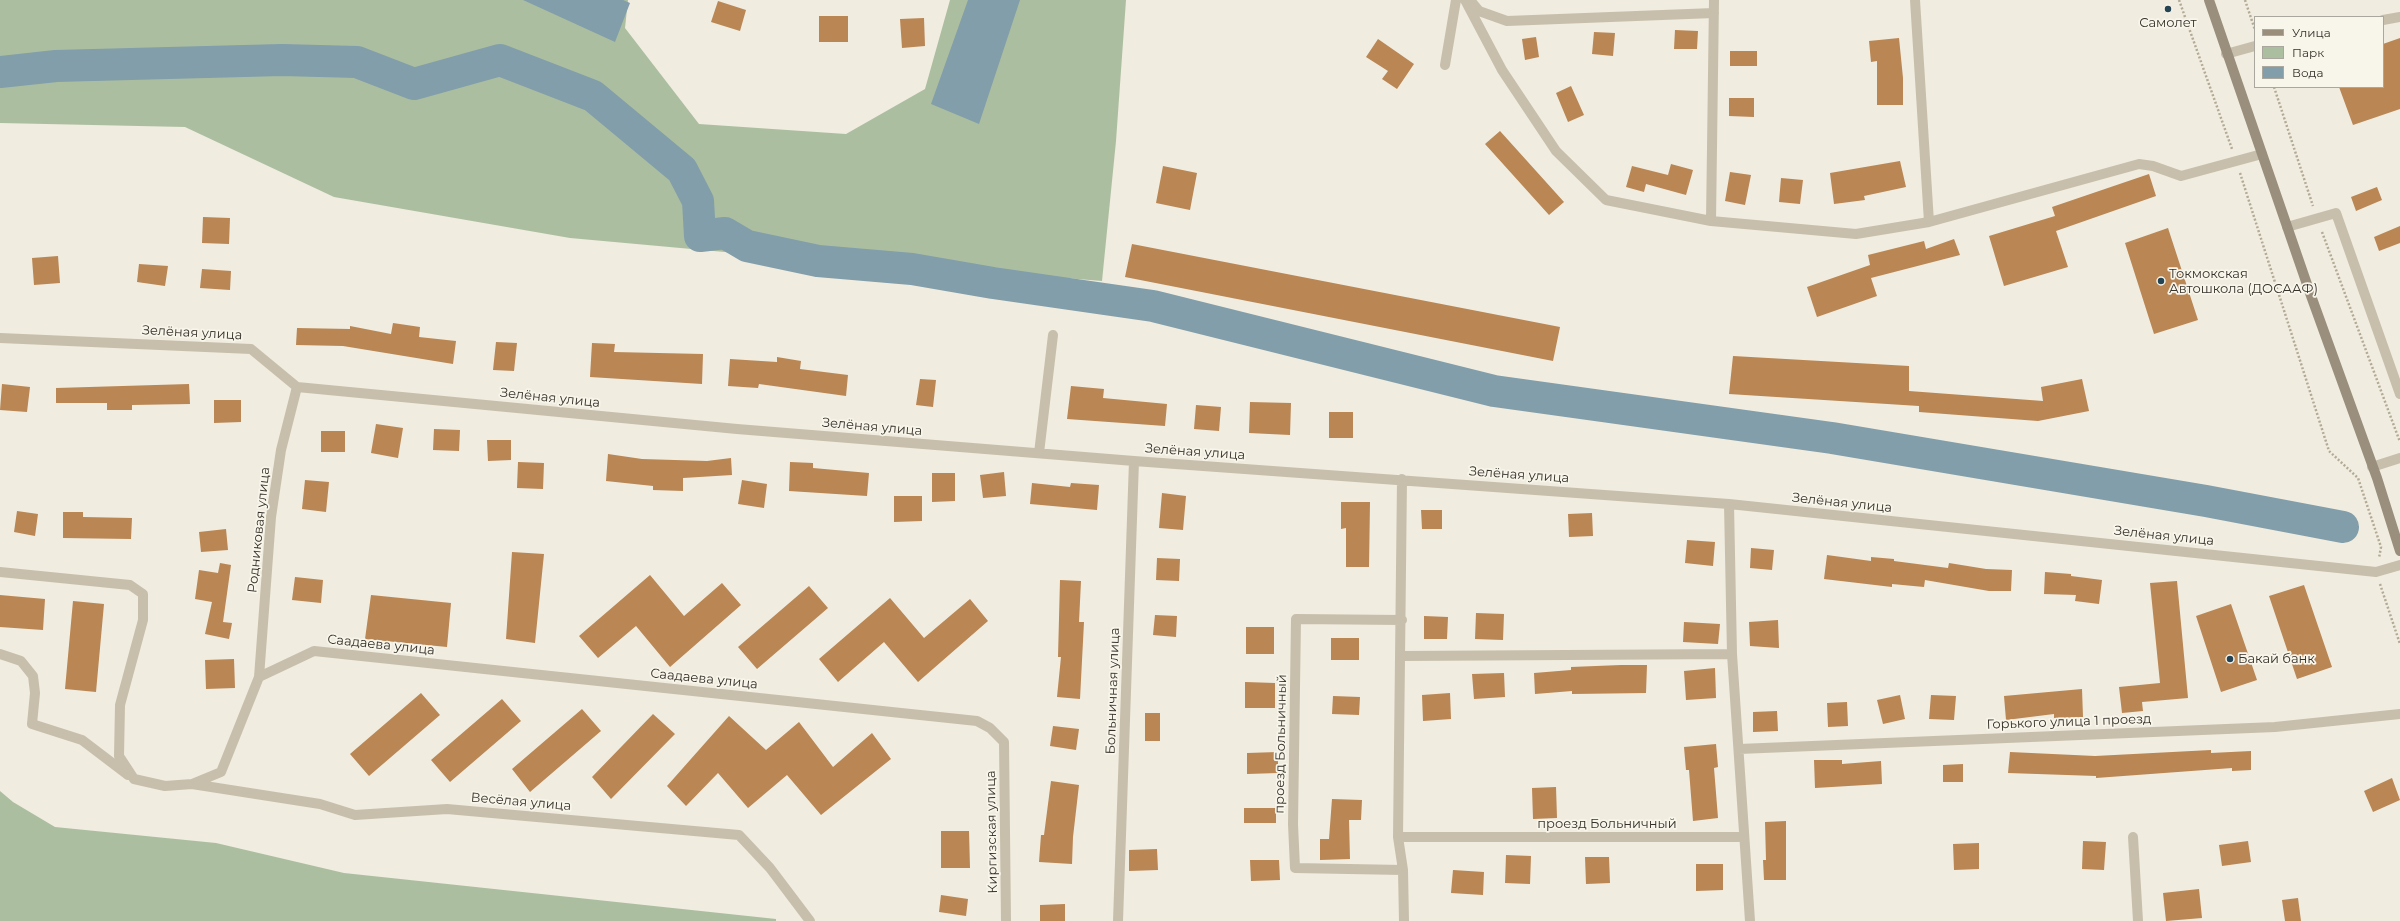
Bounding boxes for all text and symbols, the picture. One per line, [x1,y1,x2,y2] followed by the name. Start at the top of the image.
[2163,4,2173,14] marker: Самолет
[2139,15,2197,31] place label: Самолет
[2254,16,2384,88] legend
[2292,25,2331,40] text: Улица
[2292,45,2324,60] text: Парк
[2292,65,2323,80] text: Вода
[2169,266,2318,297] place label: Токмокская Автошкола (ДОСААФ)
[2156,276,2166,286] marker: Токмокская Автошкола (ДОСААФ)
[141,323,243,343] street label: Зелёная улица
[499,385,601,411] street label: Зелёная улица
[821,415,923,439] street label: Зелёная улица
[1144,441,1246,463] street label: Зелёная улица
[1468,464,1570,486] street label: Зелёная улица
[245,466,273,594] street label: Родниковая улица
[1791,490,1893,516] street label: Зелёная улица
[2113,523,2215,549] street label: Зелёная улица
[1103,627,1123,755] street label: Больничная улица
[327,632,435,658] street label: Саадаева улица
[2238,651,2315,667] place label: Бакай банк
[2225,654,2235,664] marker: Бакай банк
[650,666,758,692] street label: Саадаева улица
[1272,674,1290,814] street label: проезд Больничный
[1986,711,2152,733] street label: Горького улица 1 проезд
[983,770,1001,894] street label: Киргизская улица
[470,790,572,814] street label: Весёлая улица
[1537,816,1677,832] street label: проезд Больничный

